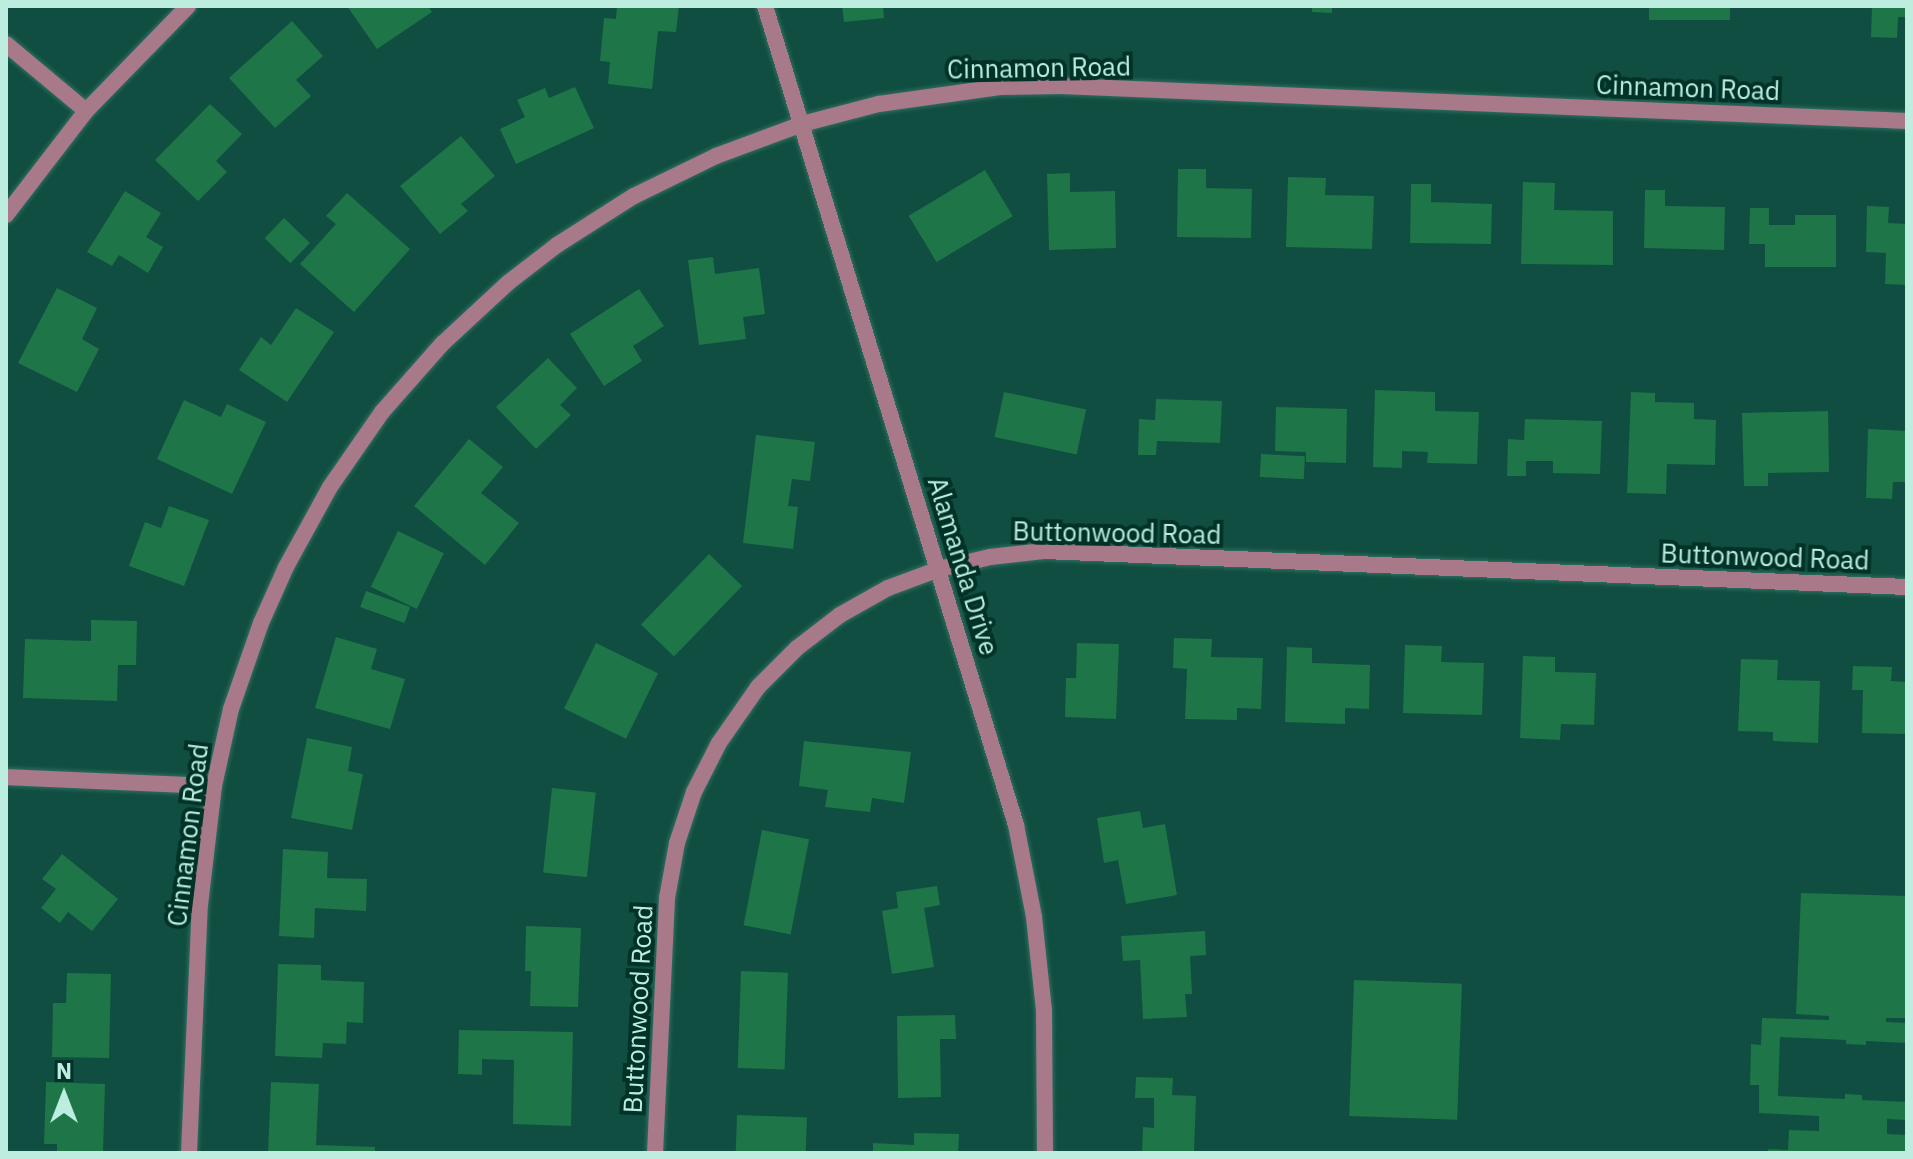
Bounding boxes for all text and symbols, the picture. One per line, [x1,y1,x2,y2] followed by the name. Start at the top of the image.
[947,51,1131,85] street label: Cinnamon Road
[1596,69,1780,107] street label: Cinnamon Road
[921,473,1005,659] street label: Alamanda Drive
[1012,516,1222,550] street label: Buttonwood Road
[1660,538,1870,576] street label: Buttonwood Road
[161,742,215,928] street label: Cinnamon Road
[617,904,659,1114] street label: Buttonwood Road
[24,1055,104,1135] north arrow
[56,1056,72,1085] text: N

